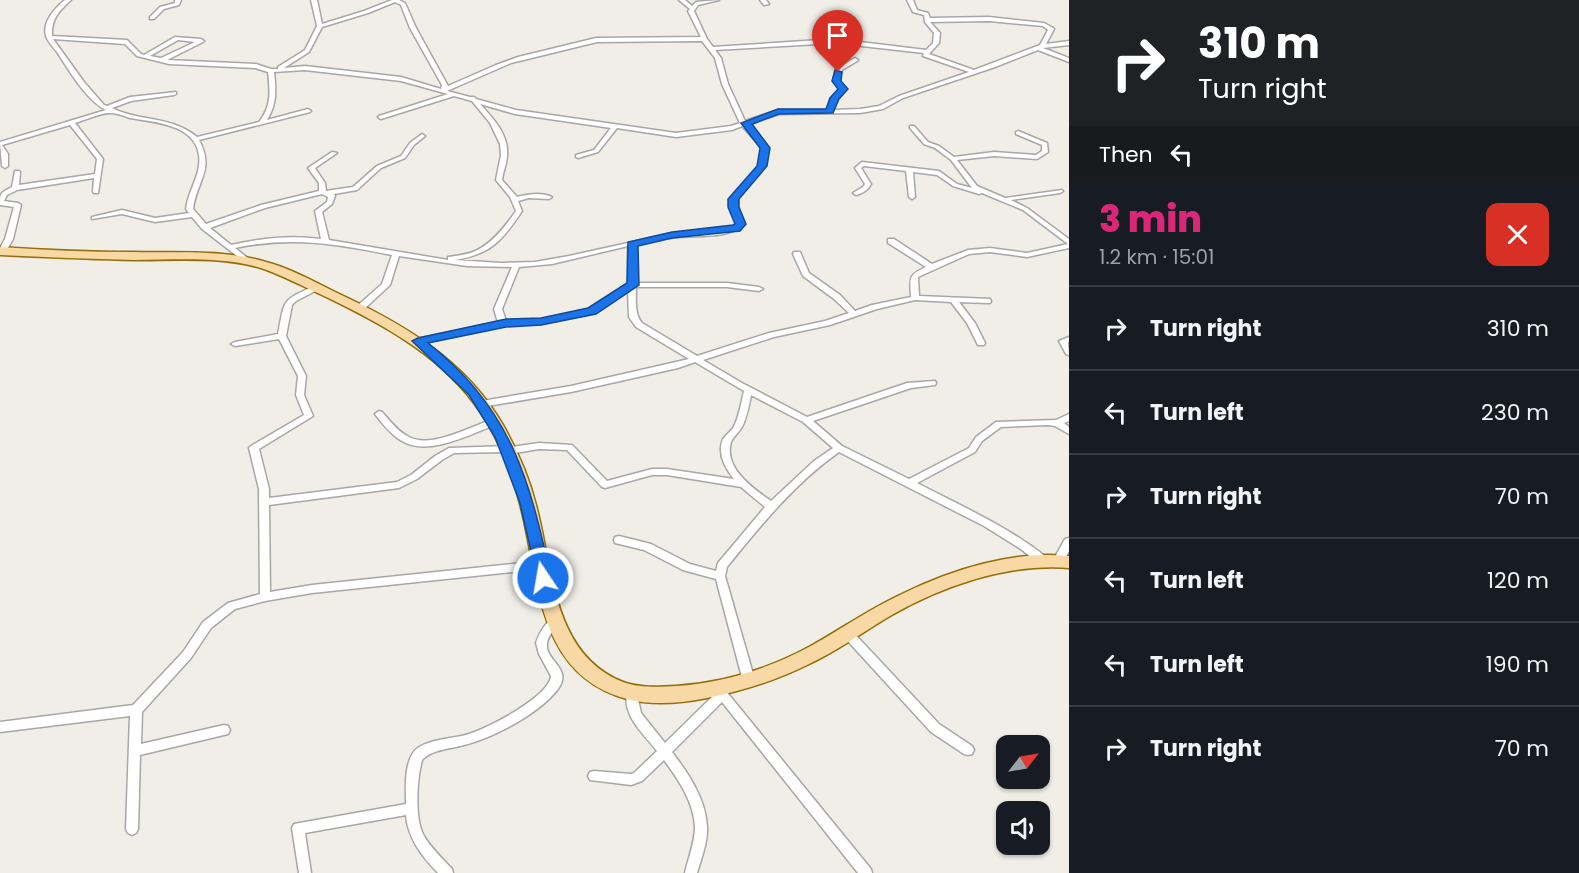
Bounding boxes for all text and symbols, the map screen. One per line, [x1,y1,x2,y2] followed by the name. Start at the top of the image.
[812,10,863,72] pin
[1198,14,1320,73] text: 310 m
[821,19,854,52] icon: arrive
[1099,24,1177,102] icon: right
[1198,70,1327,107] text: Turn right
[1165,138,1198,171] icon: left
[1099,139,1153,170] text: Then
[1099,194,1202,245] text: 3 min
[1486,203,1549,266] button: close
[1099,243,1214,271] text: 1.2 km · 15:01
[1099,312,1132,345] icon: right
[1150,313,1261,344] text: Turn right
[1487,313,1549,344] text: 310 m
[1099,396,1132,429] icon: left
[1150,397,1244,428] text: Turn left
[1481,397,1549,428] text: 230 m
[1099,480,1132,513] icon: right
[1150,481,1261,512] text: Turn right
[1495,481,1549,512] text: 70 m
[511,546,575,610] position arrow
[1099,564,1132,597] icon: left
[1150,565,1244,596] text: Turn left
[1487,565,1549,596] text: 120 m
[1099,648,1132,681] icon: left
[1150,649,1244,680] text: Turn left
[1486,649,1549,680] text: 190 m
[1099,732,1132,765] icon: right
[1150,733,1261,764] text: Turn right
[1495,733,1549,764] text: 70 m
[996,735,1050,789] north arrow
[996,735,1050,855] map controls
[996,801,1050,855] button: sound

